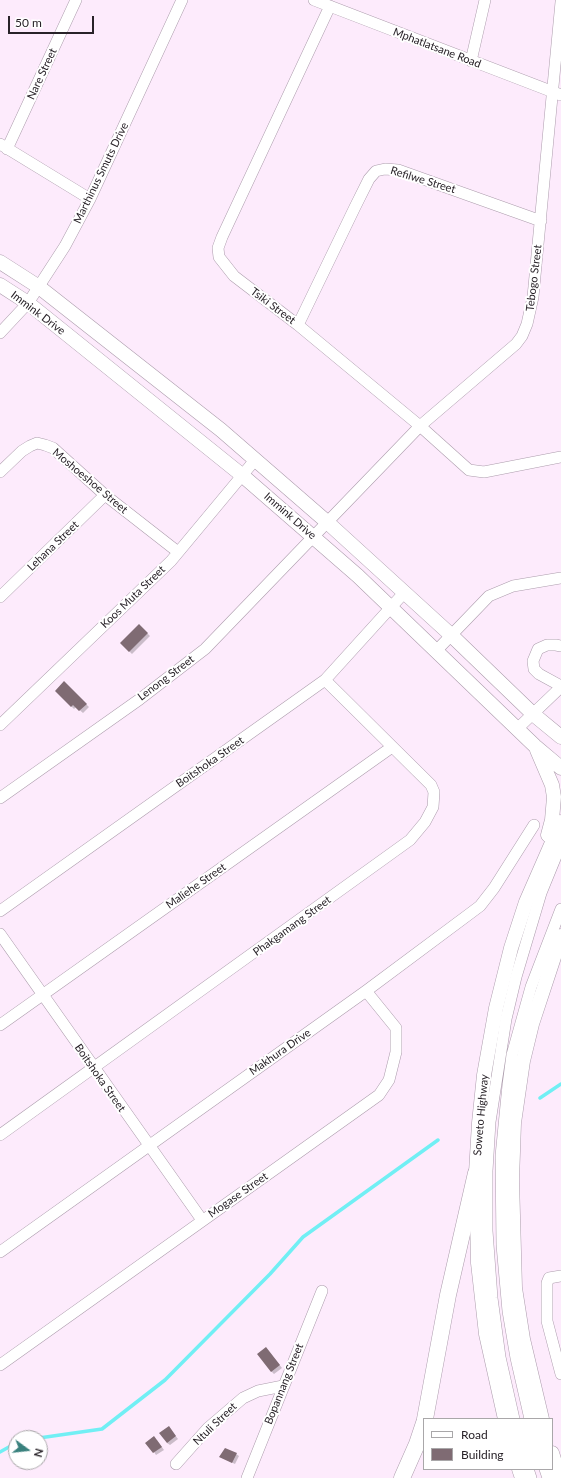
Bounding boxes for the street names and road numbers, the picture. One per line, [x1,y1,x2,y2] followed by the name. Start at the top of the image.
[391,25,483,71] street label: Mphatlatsane Road
[24,46,60,102] street label: Nare Street
[71,120,131,226] street label: Marthinus Smuts Drive
[389,164,457,196] street label: Refilwe Street
[523,244,545,312] street label: Tebogo Street
[248,285,298,327] street label: Tsiki Street
[8,288,68,338] street label: Immink Drive
[50,446,130,516] street label: Moshoeshoe Street
[261,490,319,542] street label: Immink Drive
[25,518,81,574] street label: Lehana Street
[98,563,168,631] street label: Koos Muta Street
[135,653,197,703] street label: Lenong Street
[174,734,246,790] street label: Boitshoka Street
[163,860,229,912] street label: Maliehe Street
[250,893,334,959] street label: Phakgamang Street
[247,1026,313,1078] street label: Makhura Drive
[72,1042,128,1114] street label: Boitshoka Street
[471,1074,491,1156] street label: Soweto Highway
[206,1170,270,1220] street label: Mogase Street
[262,1342,306,1426] street label: Bopannang Street
[191,1400,239,1448] street label: Ntuli Street

